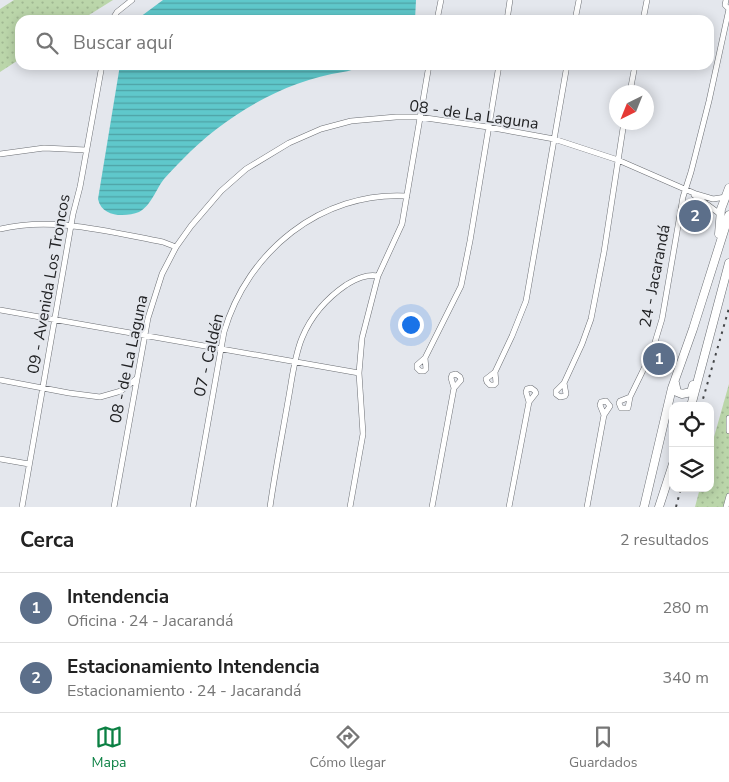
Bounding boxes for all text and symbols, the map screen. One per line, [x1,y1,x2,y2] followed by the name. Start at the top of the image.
[15,15,714,70] search box
[33,29,61,57] icon: search
[73,30,172,56] text: Buscar aquí
[609,85,654,130] north arrow
[408,95,540,135] street label: 08 - de La Laguna
[22,192,76,376] street label: 09 - Avenida Los Troncos
[679,197,711,235] pin: 2
[634,222,676,330] street label: 24 - Jacarandá
[105,293,153,425] street label: 08 - de La Laguna
[189,311,229,399] street label: 07 - Caldén
[398,312,424,338] your location
[643,340,675,378] pin: 1
[669,402,714,492] map controls
[669,402,714,447] button: locate
[669,447,714,492] button: layers
[20,526,74,554] text: Cerca
[620,529,709,551] text: 2 resultados
[67,584,169,610] text: Intendencia
[31,597,41,619] text: 1
[662,597,709,619] text: 280 m
[67,610,234,632] text: Oficina · 24 - Jacarandá
[67,654,320,680] text: Estacionamiento Intendencia
[31,667,41,689] text: 2
[662,667,709,689] text: 340 m
[67,680,302,702] text: Estacionamiento · 24 - Jacarandá
[92,723,126,772] tab: Mapa
[309,723,386,772] tab: Cómo llegar
[569,723,638,772] tab: Guardados

